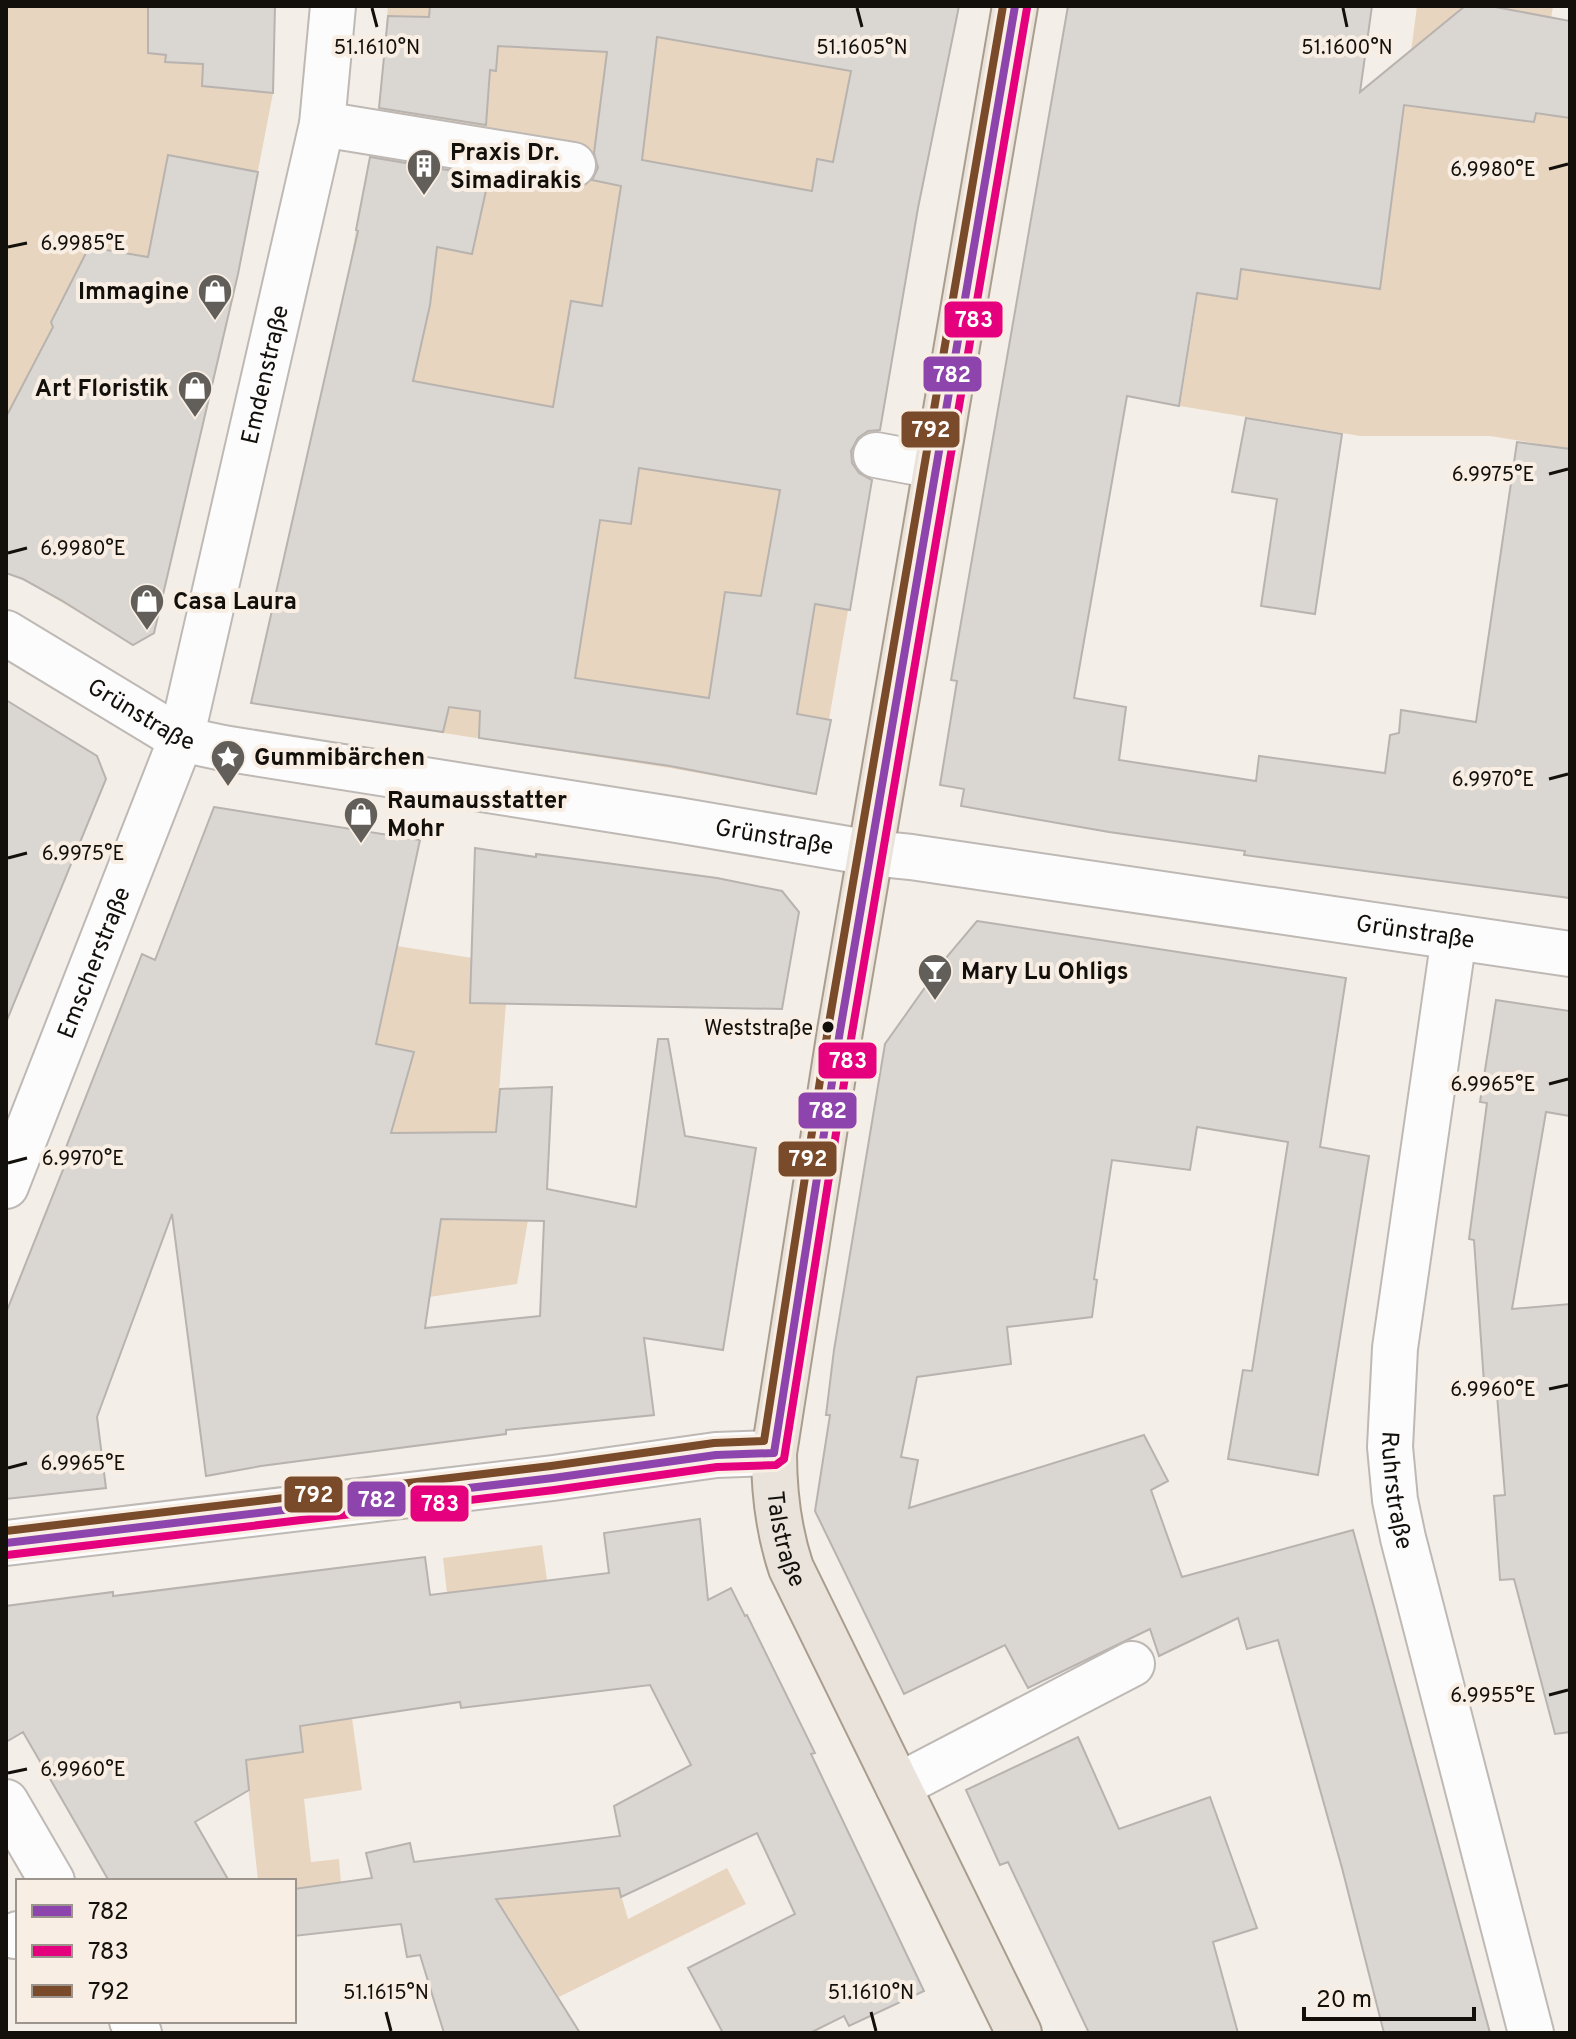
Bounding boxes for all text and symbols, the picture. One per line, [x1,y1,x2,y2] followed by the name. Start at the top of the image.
[334,36,420,62] text: 51.1610°N
[816,36,908,62] text: 51.1605°N
[1301,36,1393,62] text: 51.1600°N
[450,139,582,197] place label: Praxis Dr. Simadirakis
[405,147,443,197] building icon: Praxis Dr. Simadirakis
[1450,158,1536,184] text: 6.9980°E
[40,232,126,258] text: 6.9985°E
[196,272,234,322] shop icon: Immagine
[78,278,189,308] place label: Immagine
[943,300,1004,339] line badge: 783
[236,302,297,447] street label: Emdenstraße
[955,308,993,335] text: 783
[922,355,983,393] line badge: 782
[933,363,971,390] text: 782
[176,369,214,419] shop icon: Art Floristik
[35,375,169,405] place label: Art Floristik
[900,410,961,449] line badge: 792
[912,418,950,445] text: 792
[1452,463,1534,489] text: 6.9975°E
[40,537,126,563] text: 6.9980°E
[128,582,166,632] shop icon: Casa Laura
[173,588,297,618] place label: Casa Laura
[81,673,197,758] street label: Grünstraße
[209,738,247,788] place icon: Gummibärchen
[254,744,425,774] place label: Gummibärchen
[1452,768,1534,794] text: 6.9970°E
[387,787,567,845] place label: Raumausstatter Mohr
[342,795,380,845] shop icon: Raumausstatter Mohr
[713,814,836,863] street label: Grünstraße
[42,842,124,868] text: 6.9975°E
[52,883,139,1043] street label: Emscherstraße
[1354,910,1476,957] street label: Grünstraße
[916,952,954,1002] bar icon: Mary Lu Ohligs
[961,958,1129,988] place label: Mary Lu Ohligs
[704,1016,813,1043] place label: Weststraße
[820,1019,836,1035] marker: Weststraße
[817,1041,878,1080] line badge: 783
[829,1049,867,1076] text: 783
[1451,1073,1535,1099] text: 6.9965°E
[797,1091,858,1130] line badge: 782
[809,1099,847,1126] text: 782
[777,1140,838,1178] line badge: 792
[42,1147,124,1173] text: 6.9970°E
[789,1147,827,1174] text: 792
[1450,1378,1536,1404] text: 6.9960°E
[1373,1430,1418,1553] street label: Ruhrstraße
[41,1452,125,1478] text: 6.9965°E
[283,1475,344,1514] line badge: 792
[346,1480,407,1518] line badge: 782
[295,1483,333,1510] text: 792
[409,1484,470,1523] line badge: 783
[358,1488,396,1515] text: 782
[758,1490,811,1593] street label: Talstraße
[421,1492,459,1519] text: 783
[1450,1684,1536,1710] text: 6.9955°E
[40,1758,126,1784] text: 6.9960°E
[16,1879,296,2023] legend
[88,1898,129,1928] text: 782
[88,1938,129,1968] text: 783
[1304,1971,1474,2021] scale bar
[88,1978,130,2008] text: 792
[343,1981,429,2007] text: 51.1615°N
[828,1981,914,2007] text: 51.1610°N
[1316,1986,1372,2016] text: 20 m

